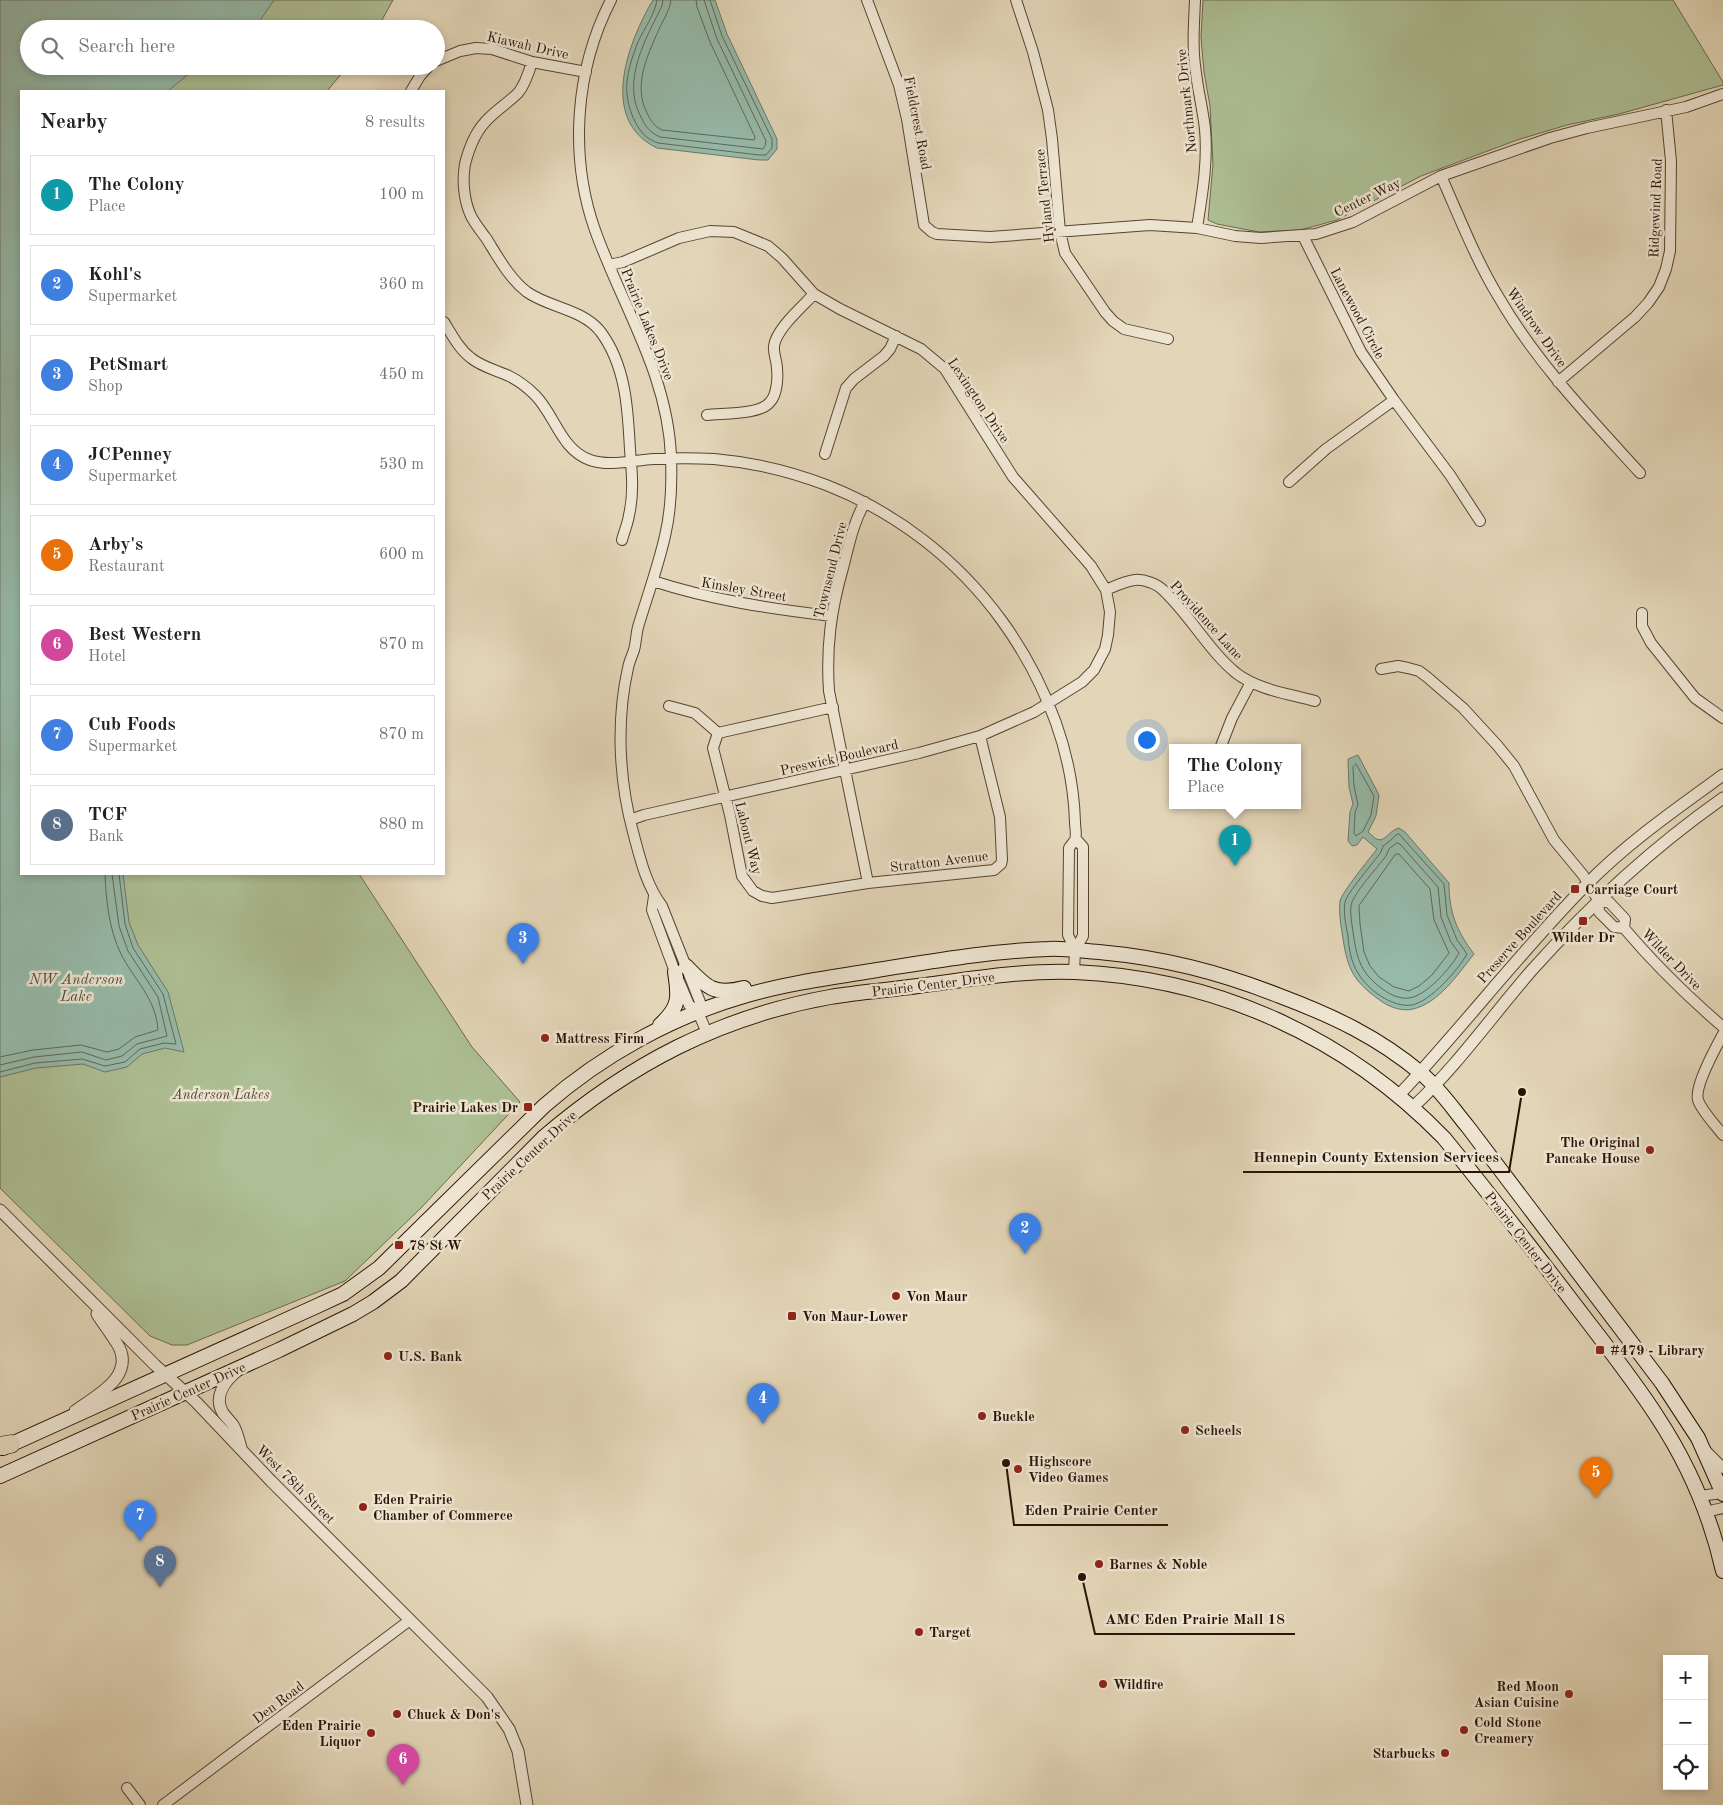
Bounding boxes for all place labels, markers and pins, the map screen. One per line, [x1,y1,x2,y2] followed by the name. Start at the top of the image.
[1219,825,1251,866] pin: 1
[1569,883,1581,895] marker: Carriage Court
[1585,883,1678,897] place label: Carriage Court
[1577,915,1589,927] marker: Wilder Dr
[507,923,539,964] pin: 3
[1551,931,1615,945] place label: Wilder Dr
[539,1032,551,1044] marker: Mattress Firm
[555,1032,644,1046] place label: Mattress Firm
[412,1101,518,1115] place label: Prairie Lakes Dr
[522,1101,534,1113] marker: Prairie Lakes Dr
[1545,1136,1640,1166] place label: The Original Pancake House
[1243,1142,1509,1172] callout: Hennepin County Extension Services
[1644,1144,1656,1156] marker: The Original Pancake House
[1009,1213,1041,1254] pin: 2
[393,1239,405,1251] marker: 78 St W
[409,1239,462,1253] place label: 78 St W
[890,1290,902,1302] marker: Von Maur
[906,1290,968,1304] place label: Von Maur
[786,1310,798,1322] marker: Von Maur-Lower
[802,1310,908,1324] place label: Von Maur-Lower
[1594,1344,1606,1356] marker: #479 - Library
[1610,1344,1705,1358] place label: #479 - Library
[382,1350,394,1362] marker: U.S. Bank
[398,1350,462,1364] place label: U.S. Bank
[747,1383,779,1424] pin: 4
[976,1410,988,1422] marker: Buckle
[992,1410,1035,1424] place label: Buckle
[1179,1424,1191,1436] marker: Scheels
[1195,1424,1242,1438] place label: Scheels
[1028,1455,1108,1485] place label: Highscore Video Games
[1580,1457,1612,1498] pin: 5
[1012,1463,1024,1475] marker: Highscore Video Games
[373,1493,513,1523] place label: Eden Prairie Chamber of Commerce
[1014,1495,1168,1525] callout: Eden Prairie Center
[124,1500,156,1541] pin: 7
[357,1501,369,1513] marker: Eden Prairie Chamber of Commerce
[144,1546,176,1587] pin: 8
[1093,1558,1105,1570] marker: Barnes & Noble
[1109,1558,1207,1572] place label: Barnes & Noble
[1095,1604,1295,1634] callout: AMC Eden Prairie Mall 18
[913,1626,925,1638] marker: Target
[929,1626,971,1640] place label: Target
[1097,1678,1109,1690] marker: Wildfire
[1113,1678,1164,1692] place label: Wildfire
[1474,1680,1559,1710] place label: Red Moon Asian Cuisine
[1563,1688,1575,1700] marker: Red Moon Asian Cuisine
[391,1708,403,1720] marker: Chuck & Don's
[407,1708,500,1722] place label: Chuck & Don's
[1474,1716,1541,1746] place label: Cold Stone Creamery
[282,1719,361,1749] place label: Eden Prairie Liquor
[1458,1724,1470,1736] marker: Cold Stone Creamery
[365,1727,377,1739] marker: Eden Prairie Liquor
[387,1744,419,1785] pin: 6
[1373,1747,1435,1761] place label: Starbucks
[1439,1747,1451,1759] marker: Starbucks

